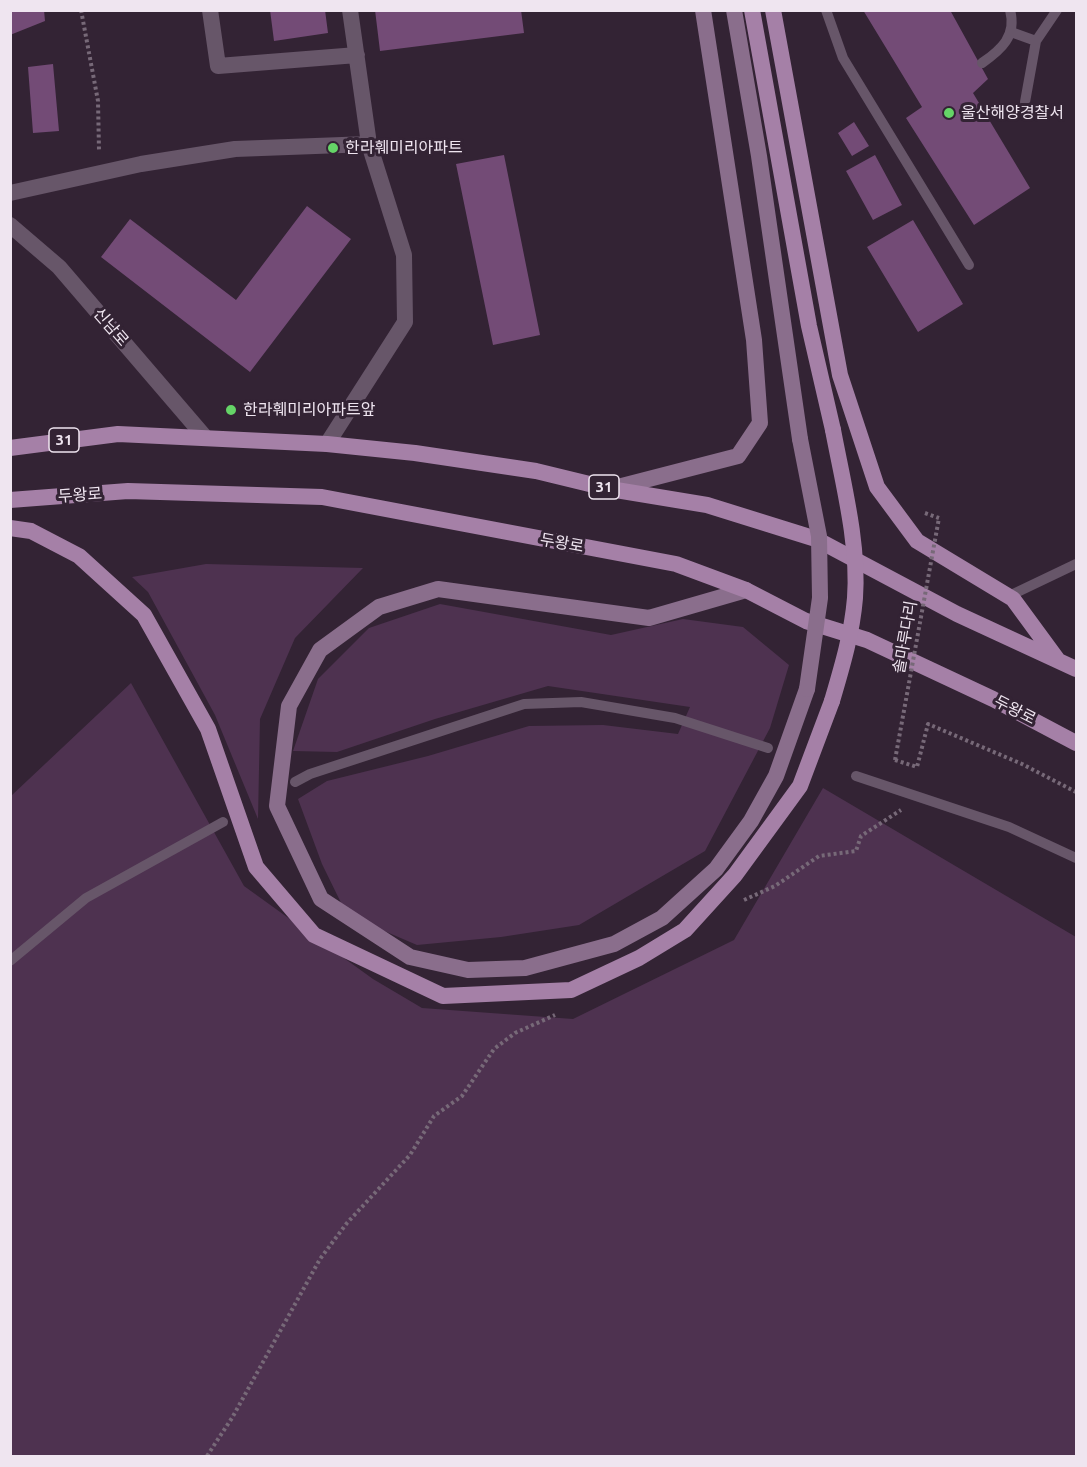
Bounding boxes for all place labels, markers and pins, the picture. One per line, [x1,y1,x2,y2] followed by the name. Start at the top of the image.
[961,103,1064,123] place label: 울산해양경찰서
[942,106,956,120] marker: 울산해양경찰서
[345,138,463,158] place label: 한라훼미리아파트
[326,141,340,155] marker: 한라훼미리아파트
[243,400,375,420] place label: 한라훼미리아파트앞
[224,403,238,417] marker: 한라훼미리아파트앞

